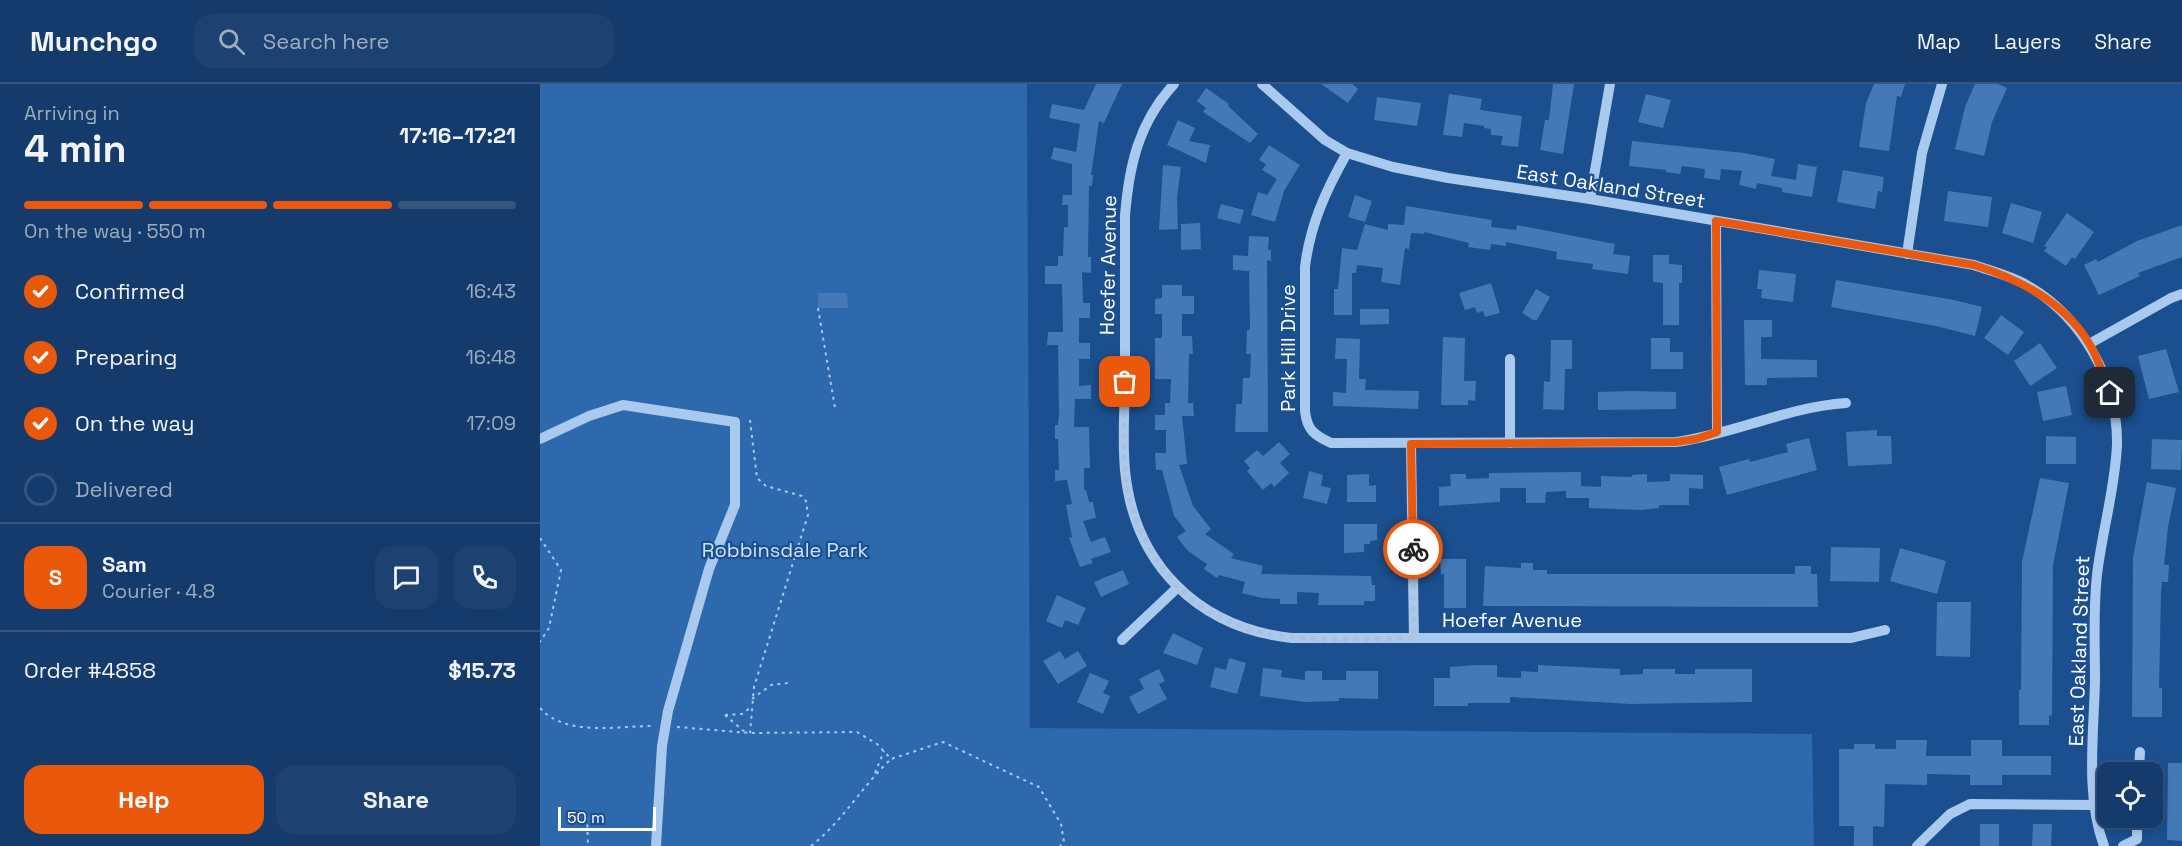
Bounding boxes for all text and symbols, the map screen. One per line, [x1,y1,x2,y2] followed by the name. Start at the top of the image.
[194,14,614,68] search box
[30,23,158,59] text: Munchgo
[215,25,248,58] icon: search
[263,27,390,55] text: Search here
[1917,28,1961,55] text: Map
[1994,28,2061,55] text: Layers
[2094,28,2152,55] text: Share
[24,100,120,126] text: Arriving in
[399,121,516,149] text: 17:16–17:21
[24,124,126,173] text: 4 min
[1515,158,1707,214] street label: East Oakland Street
[1094,195,1122,335] street label: Hoefer Avenue
[24,218,206,244] text: On the way · 550 m
[24,275,57,308] icon: check
[75,277,185,305] text: Confirmed
[466,278,516,304] text: 16:43
[1275,284,1301,412] street label: Park Hill Drive
[24,341,57,374] icon: check
[75,343,177,371] text: Preparing
[465,344,516,370] text: 16:48
[1099,356,1150,407] pin
[1108,365,1141,398] icon: bag
[2084,367,2135,418] pin
[2093,376,2126,409] icon: home
[24,407,57,440] icon: check
[75,409,194,437] text: On the way
[466,410,516,436] text: 17:09
[75,475,173,503] text: Delivered
[1383,519,1443,579] courier
[1397,533,1430,566] icon: bike
[702,537,868,563] park label: Robbinsdale Park
[375,546,438,609] button: chat
[453,546,516,609] button: phone
[102,550,147,578] text: Sam
[2063,555,2095,747] street label: East Oakland Street
[49,563,62,591] text: S
[102,578,215,604] text: Courier · 4.8
[1442,607,1582,633] street label: Hoefer Avenue
[24,656,156,684] text: Order #4858
[448,656,516,684] text: $15.73
[2097,762,2163,828] map controls
[2097,762,2163,828] button: locate
[24,765,264,834] button: Help
[276,765,516,834] button: Share
[558,804,656,832] scale bar
[567,807,605,828] text: 50 m

